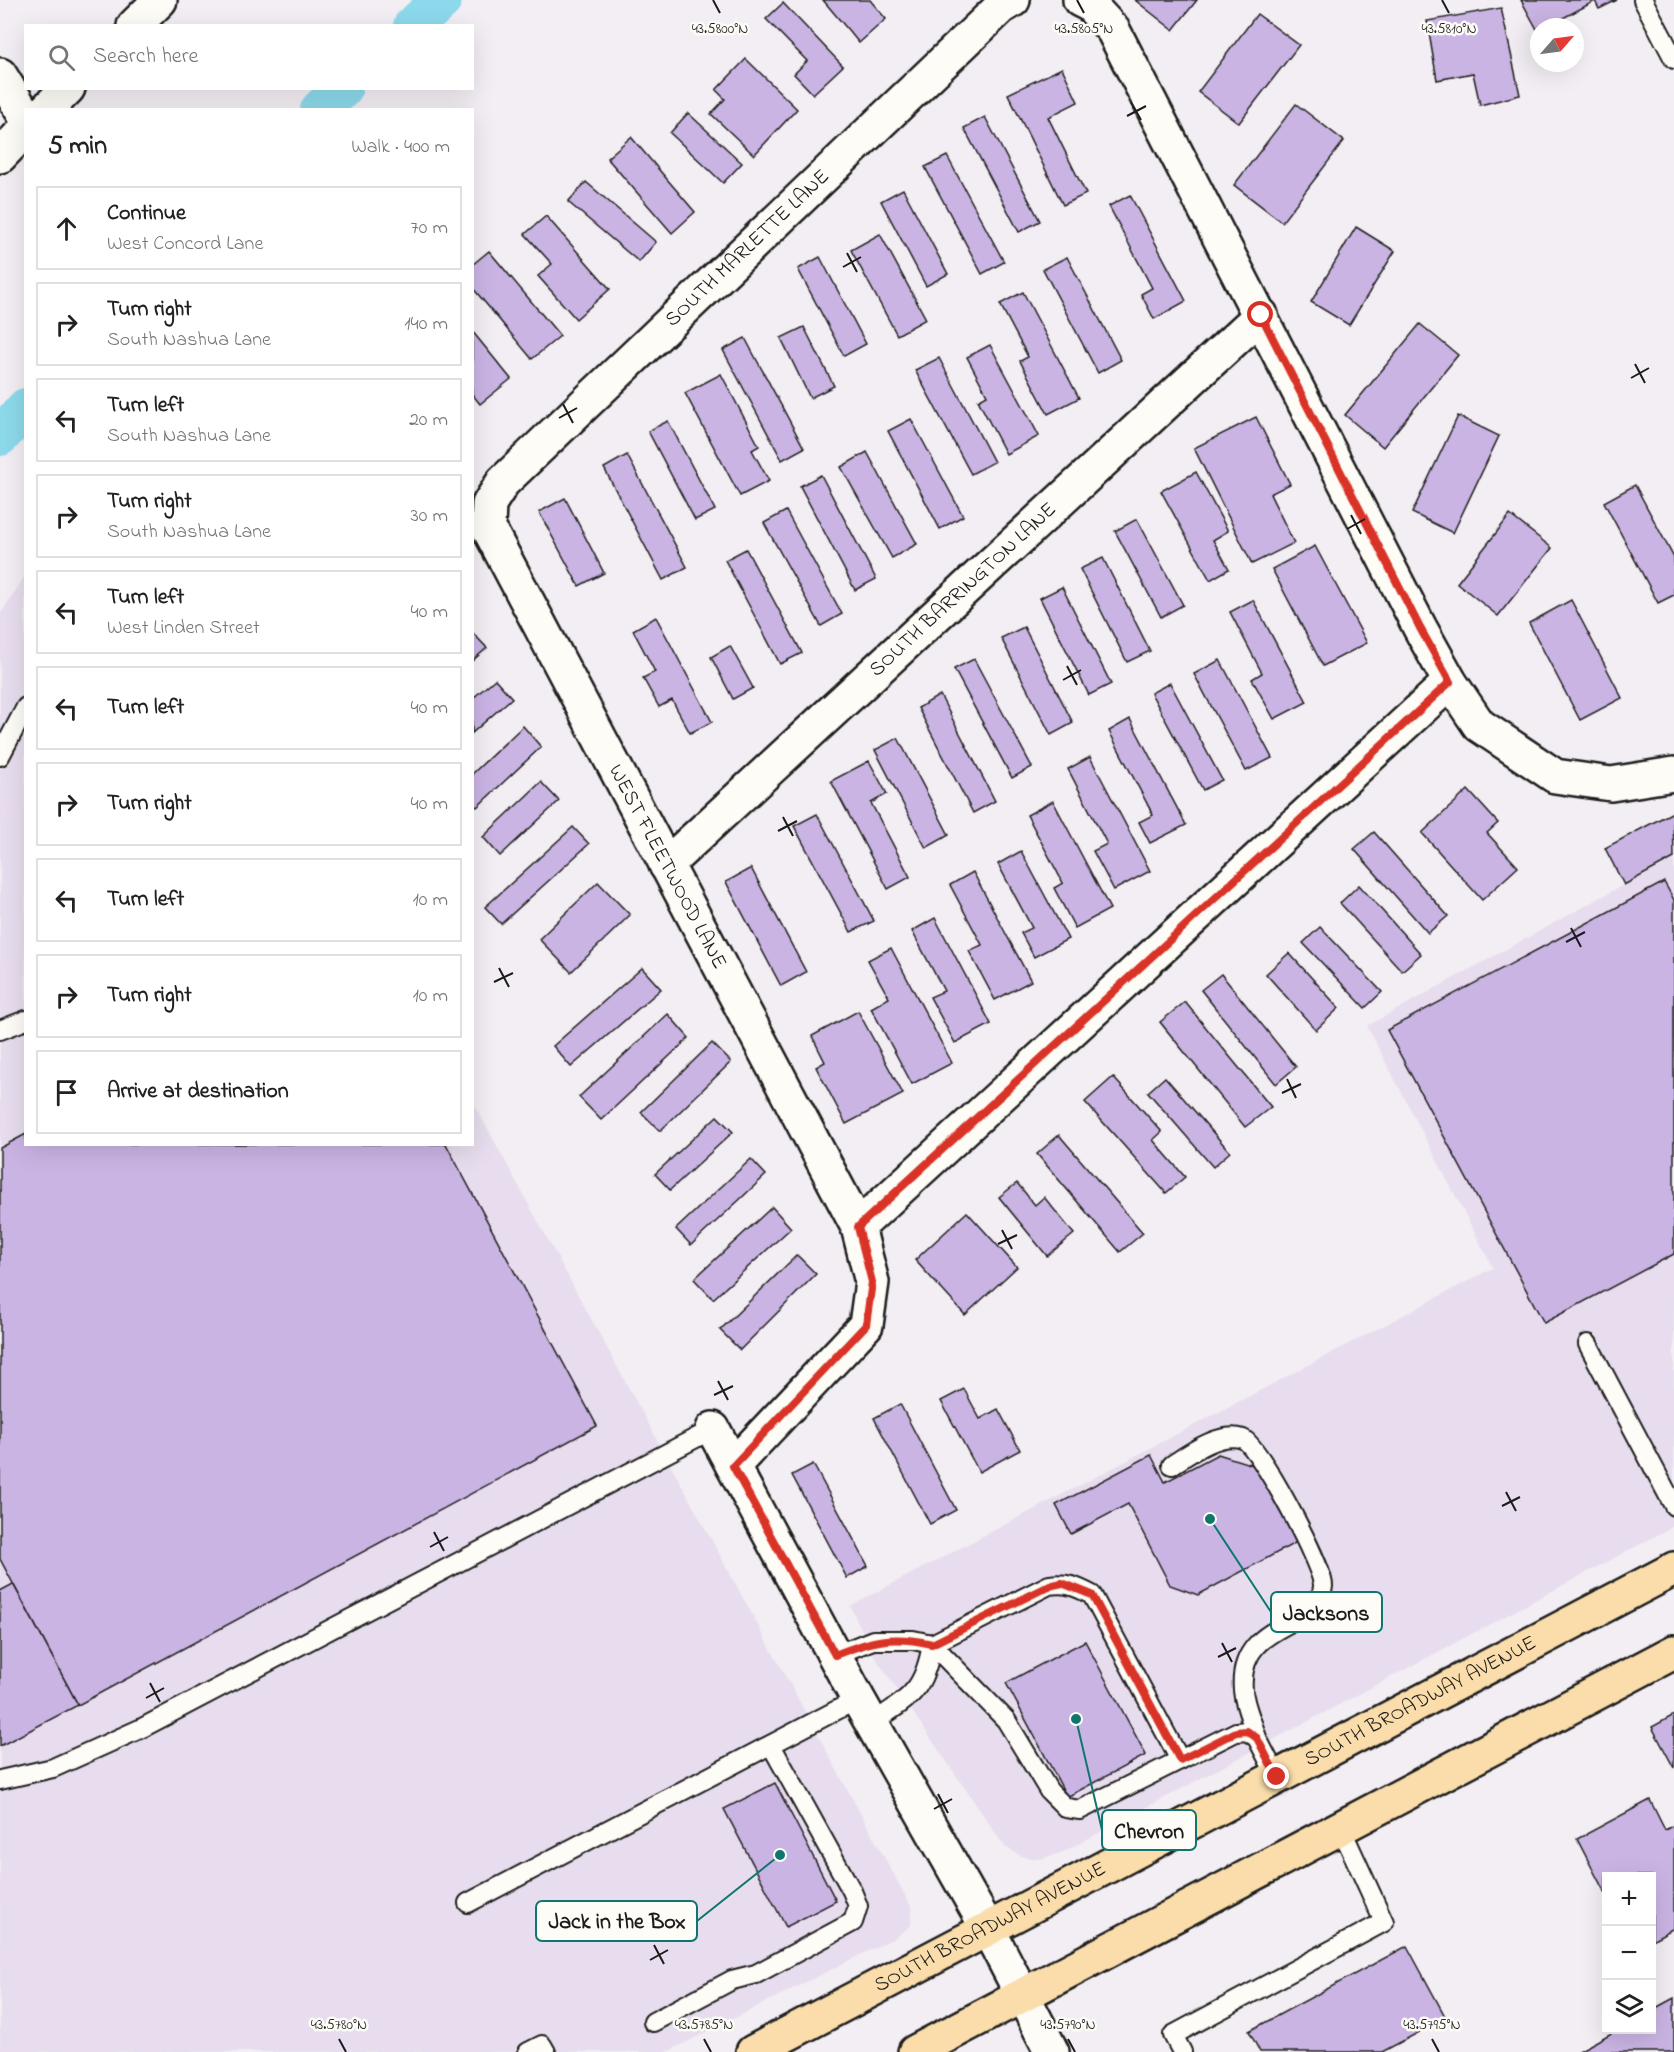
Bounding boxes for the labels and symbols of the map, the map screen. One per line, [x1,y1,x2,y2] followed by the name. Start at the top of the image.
[692,18,748,40] text: 43.5800°N
[1055,18,1113,40] text: 43.5805°N
[1421,18,1477,40] text: 43.5810°N
[1530,18,1584,72] north arrow
[659,163,837,335] street label: SOUTH MARLETTE LANE
[1247,301,1273,327] route start
[863,496,1064,684] street label: SOUTH BARRINGTON LANE
[600,759,734,975] street label: WEST FLEETWOOD LANE
[1271,1592,1382,1632] callout: Jacksons
[1283,1599,1369,1631] text: Jacksons
[1300,1629,1542,1775] street label: SOUTH BROADWAY AVENUE
[1263,1763,1289,1789] route end
[1102,1810,1196,1850] callout: Chevron
[1114,1817,1184,1849] text: Chevron
[869,1854,1112,2001] street label: SOUTH BROADWAY AVENUE
[536,1901,697,1941] callout: Jack in the Box
[548,1907,686,1939] text: Jack in the Box
[311,2014,367,2036] text: 43.5780°N
[675,2014,733,2036] text: 43.5785°N
[1040,2014,1096,2036] text: 43.5790°N
[1403,2014,1461,2036] text: 43.5795°N

